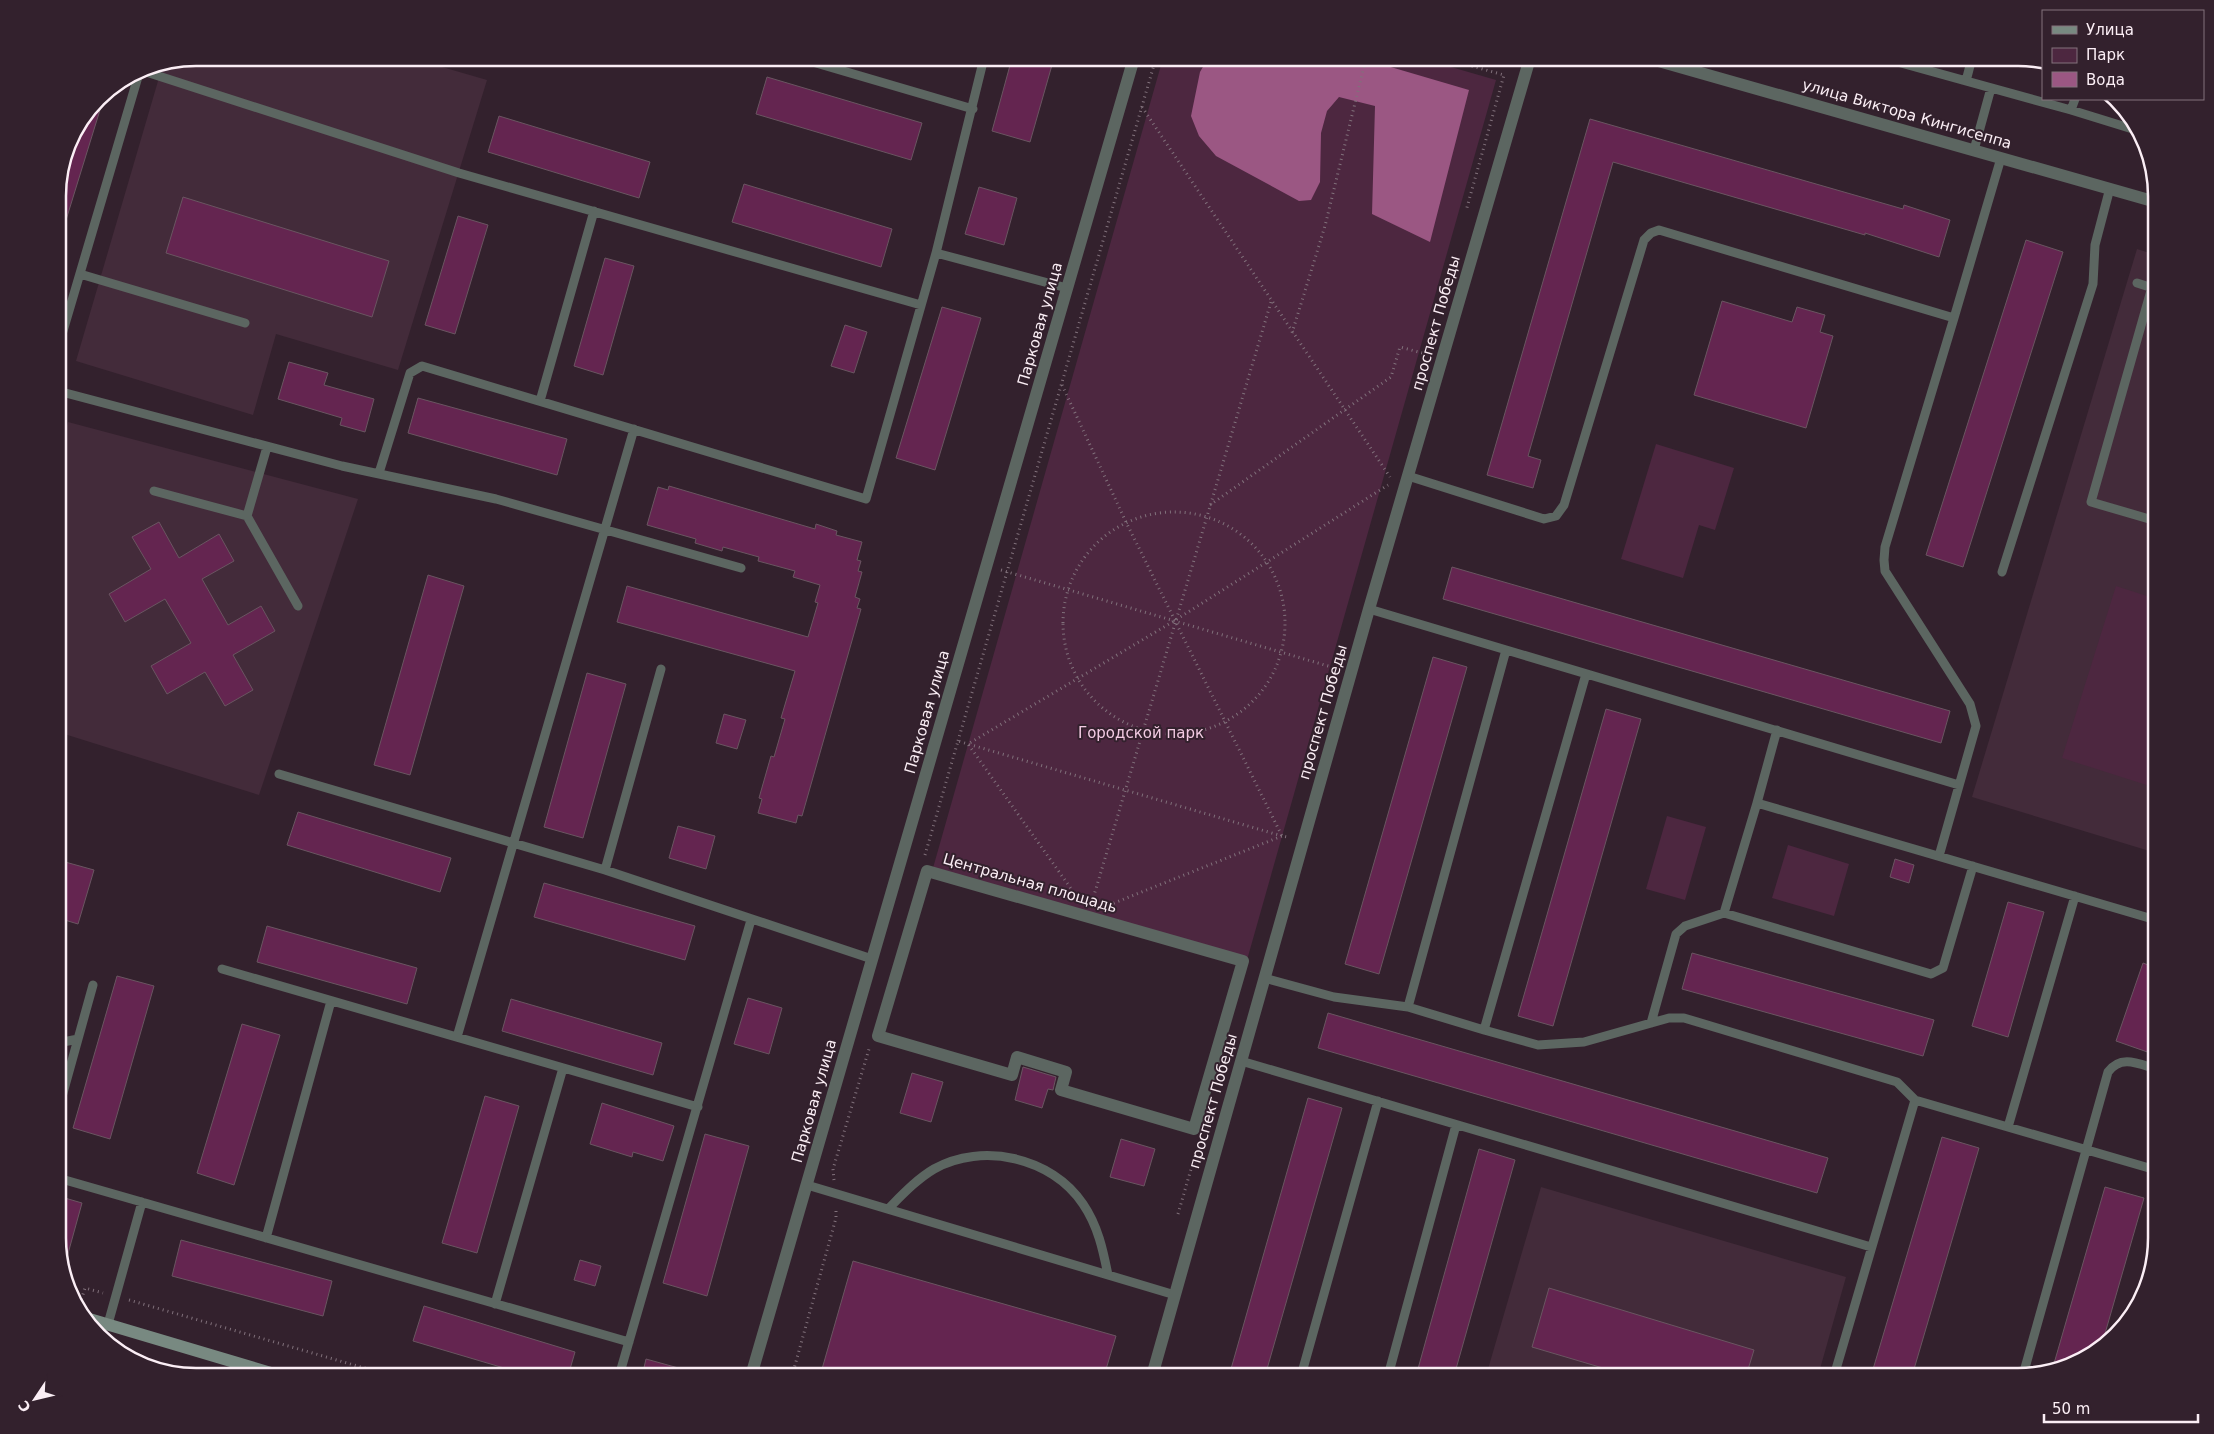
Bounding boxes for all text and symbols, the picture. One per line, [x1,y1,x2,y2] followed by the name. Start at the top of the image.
[2042,10,2204,100] legend
[2086,21,2134,39] text: Улица
[2086,46,2125,64] text: Парк
[2086,71,2125,89] text: Вода
[1800,75,2014,153] street label: улица Виктора Кингисеппа
[1408,253,1464,393] street label: проспект Победы
[1014,260,1066,388] street label: Парковая улица
[1295,642,1351,782] street label: проспект Победы
[901,648,953,776] street label: Парковая улица
[1078,724,1204,742] park label: Городской парк
[941,849,1119,917] street label: Центральная площадь
[1185,1031,1241,1171] street label: проспект Победы
[788,1037,840,1165] street label: Парковая улица
[10,1374,60,1424] north arrow
[2044,1392,2198,1424] scale bar
[15,1398,34,1415] text: С
[2052,1400,2090,1418] text: 50 m

